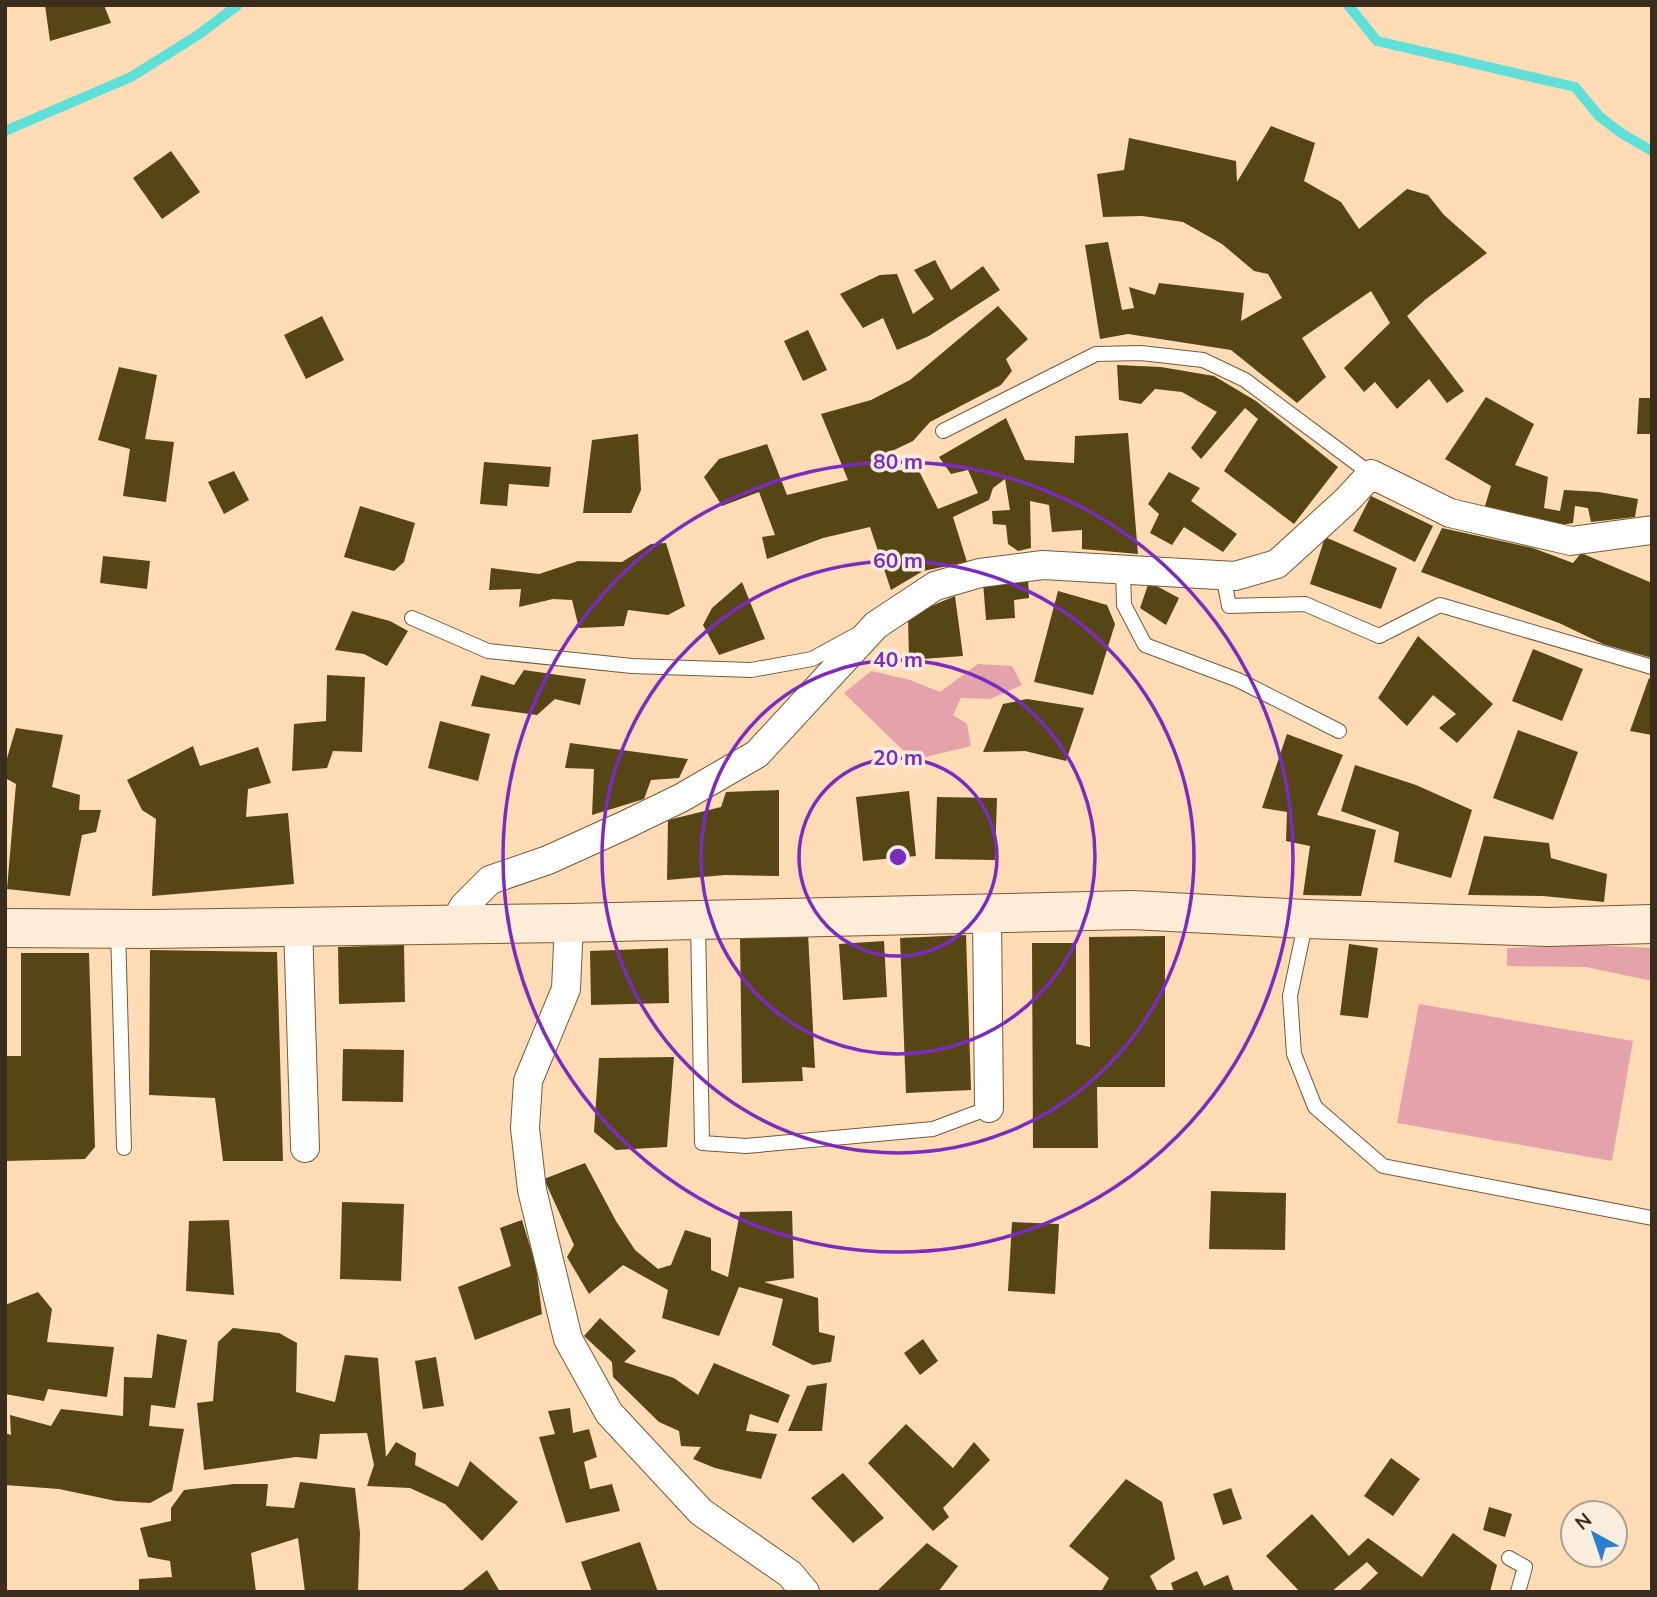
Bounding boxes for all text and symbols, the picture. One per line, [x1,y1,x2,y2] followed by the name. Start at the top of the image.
[873,448,923,474] text: 80 m
[873,547,923,573] text: 60 m
[873,646,923,672] text: 40 m
[873,744,923,770] text: 20 m
[886,845,910,869] centre of rings
[1559,1499,1629,1569] north arrow
[1570,1507,1596,1535] text: N

